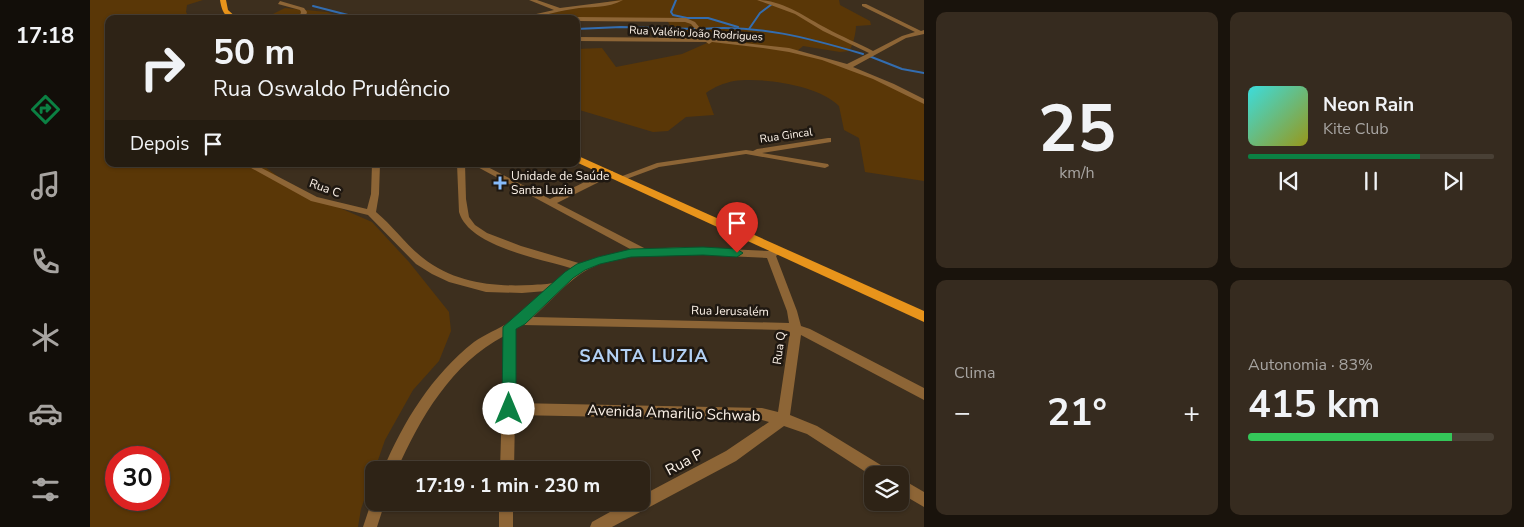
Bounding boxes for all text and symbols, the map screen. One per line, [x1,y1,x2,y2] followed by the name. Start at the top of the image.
[16,21,74,51] text: 17:18
[629,23,763,44] street label: Rua Valério João Rodrigues
[213,29,295,76] text: 50 m
[130,35,195,100] icon: right
[213,74,450,104] text: Rua Oswaldo Prudêncio
[1038,85,1116,174] text: 25
[28,92,63,127] icon: directions
[1323,92,1414,118] text: Neon Rain
[1323,118,1389,140] text: Kite Club
[759,124,814,147] street label: Rua Gincal
[199,130,227,158] icon: arrive
[130,131,189,157] text: Depois
[1059,162,1095,184] text: km/h
[1275,167,1303,195] icon: previous
[1357,167,1385,195] icon: pause
[1439,167,1467,195] icon: next
[28,168,63,203] icon: music
[511,168,609,198] place label: Unidade de Saúde Santa Luzia
[307,175,343,201] street label: Rua C
[493,176,507,190] marker: Unidade de Saúde Santa Luzia
[716,202,758,253] pin
[723,209,751,237] icon: arrive
[28,244,63,279] icon: phone
[691,302,769,320] street label: Rua Jerusalém
[28,320,63,355] icon: climate
[769,330,789,366] street label: Rua Q
[579,344,709,368] district label: SANTA LUZIA
[1248,354,1373,376] text: Autonomia · 83%
[954,362,995,384] text: Clima
[1248,379,1380,430] text: 415 km
[482,382,534,434] position arrow
[1047,387,1107,438] text: 21°
[954,394,971,432] text: −
[1183,394,1200,432] text: +
[28,396,63,431] icon: car
[587,400,761,426] street label: Avenida Amarilio Schwab
[662,444,707,480] street label: Rua P
[105,446,170,511] speed limit sign: 30
[864,466,909,511] map controls
[864,466,909,511] button: layers
[28,472,63,507] icon: filters
[415,473,600,499] text: 17:19 · 1 min · 230 m

